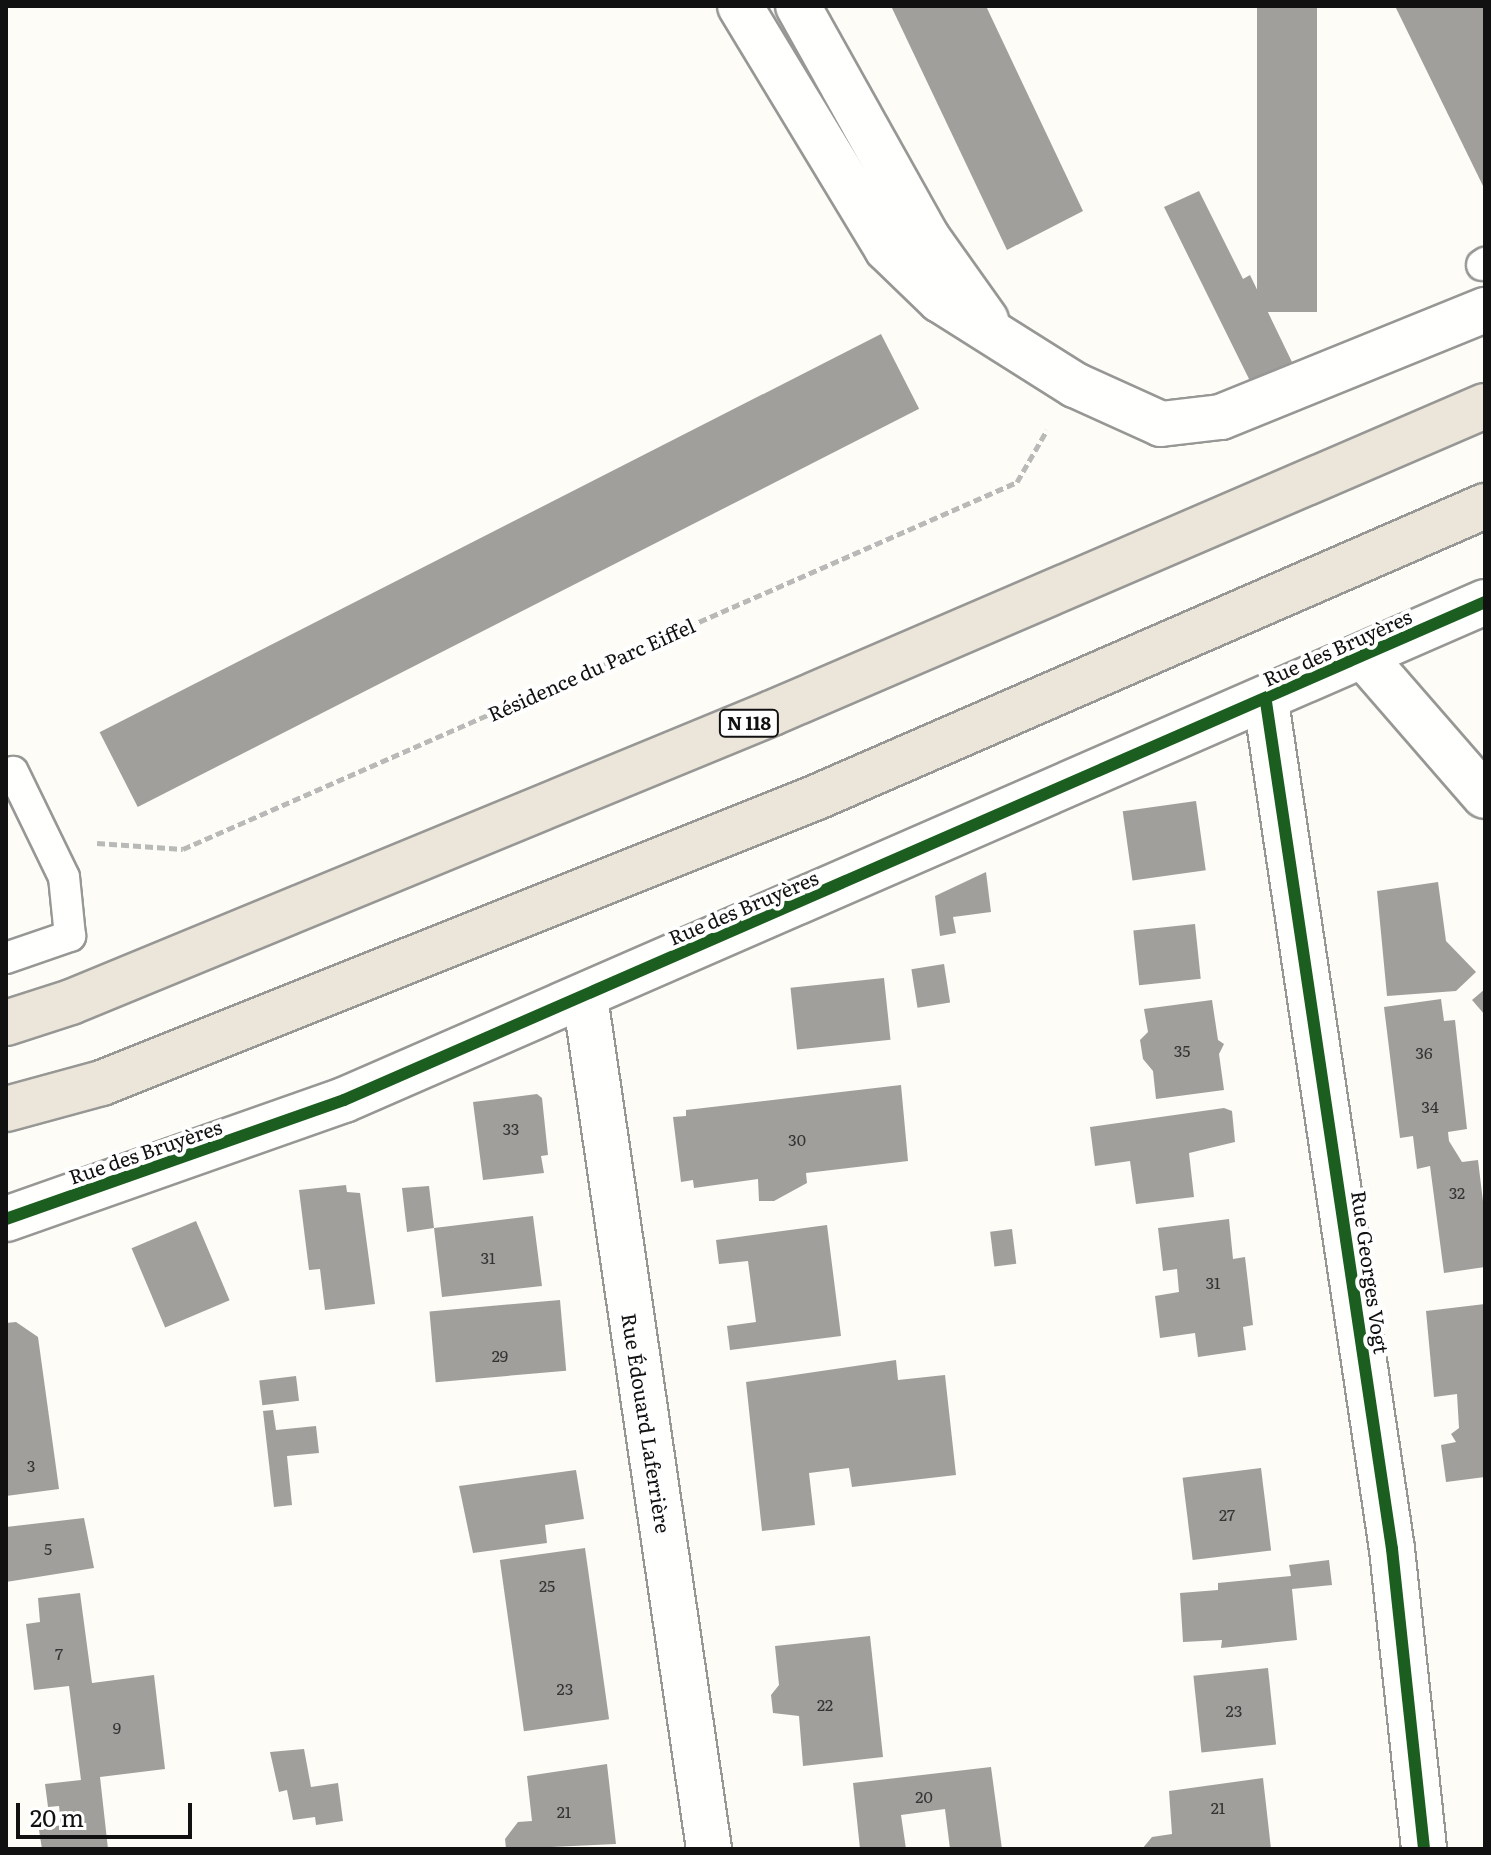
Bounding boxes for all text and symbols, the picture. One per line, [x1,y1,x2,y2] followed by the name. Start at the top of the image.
[1259,603,1415,691] street label: Rue des Bruyères
[484,612,698,726] street label: Résidence du Parc Eiffel
[717,709,781,737] road number: N 118
[665,865,821,949] street label: Rue des Bruyères
[1174,1040,1190,1060] house number: 35
[1415,1042,1433,1062] house number: 36
[1421,1096,1439,1116] house number: 34
[65,1114,225,1188] street label: Rue des Bruyères
[503,1118,519,1138] house number: 33
[788,1129,806,1149] house number: 30
[1449,1182,1465,1202] house number: 32
[1348,1189,1394,1355] street label: Rue Georges Vogt
[480,1247,496,1267] house number: 31
[1205,1272,1221,1292] house number: 31
[618,1311,676,1535] street label: Rue Édouard Laferrière
[492,1345,508,1365] house number: 29
[27,1455,35,1475] house number: 3
[1219,1504,1235,1524] house number: 27
[44,1538,52,1558] house number: 5
[539,1575,555,1595] house number: 25
[55,1643,63,1663] house number: 7
[557,1678,573,1698] house number: 23
[817,1694,833,1714] house number: 22
[1226,1700,1242,1720] house number: 23
[113,1717,121,1737] house number: 9
[915,1786,933,1806] house number: 20
[20,1787,196,1837] scale bar
[1211,1797,1225,1817] house number: 21
[30,1799,84,1834] text: 20 m
[557,1801,571,1821] house number: 21

